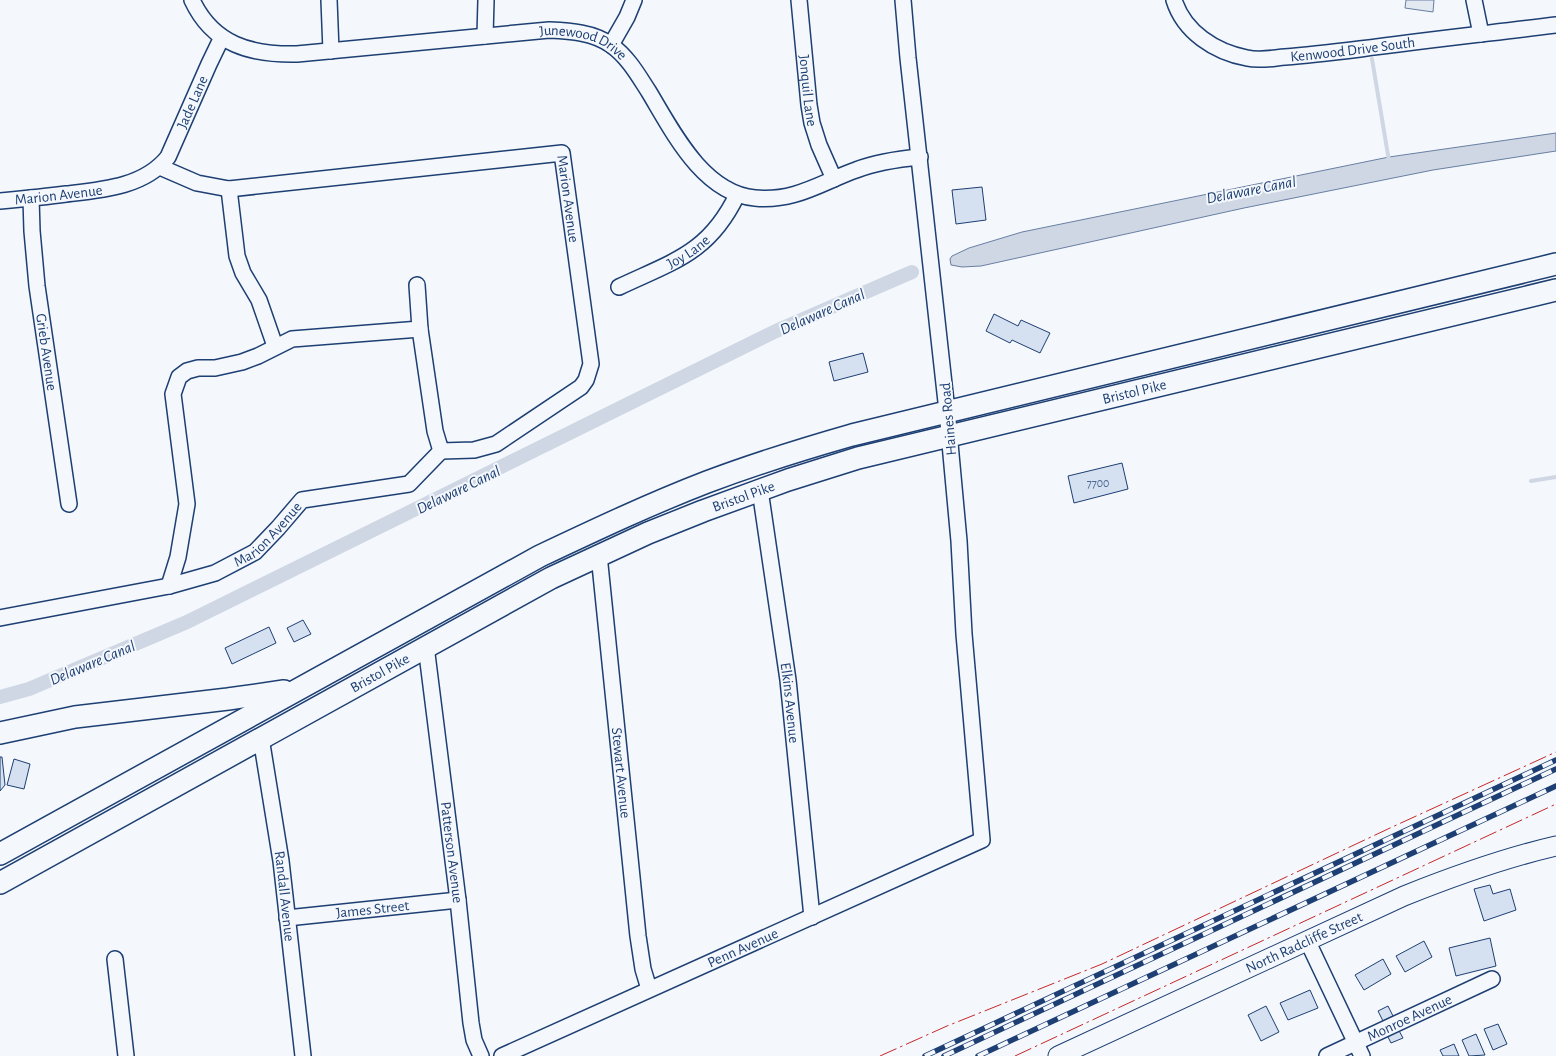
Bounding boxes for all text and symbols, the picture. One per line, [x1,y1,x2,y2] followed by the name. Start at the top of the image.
[539,23,630,63] street label: Junewood Drive
[1290,35,1416,65] street label: Kenwood Drive South
[796,54,819,128] street label: Jonquil Lane
[175,73,211,131] street label: Jade Lane
[554,154,581,244] street label: Marion Avenue
[1205,173,1297,207] water label: Delaware Canal
[14,183,104,208] street label: Marion Avenue
[665,232,713,271] street label: Joy Lane
[778,286,867,338] water label: Delaware Canal
[33,312,59,392] street label: Grieb Avenue
[1101,377,1168,407] street label: Bristol Pike
[938,382,959,456] street label: Haines Road
[414,463,503,517] water label: Delaware Canal
[1087,477,1109,489] house number: 7700
[710,478,777,515] street label: Bristol Pike
[231,499,305,570] street label: Marion Avenue
[47,638,137,688] water label: Delaware Canal
[348,651,412,696] street label: Bristol Pike
[778,662,801,744] street label: Elkins Avenue
[609,727,633,819] street label: Stewart Avenue
[438,801,465,904] street label: Patterson Avenue
[271,850,297,942] street label: Randall Avenue
[335,898,410,921] street label: James Street
[1244,909,1365,976] street label: North Radcliffe Street
[705,926,781,970] street label: Penn Avenue
[1365,992,1454,1044] street label: Monroe Avenue

